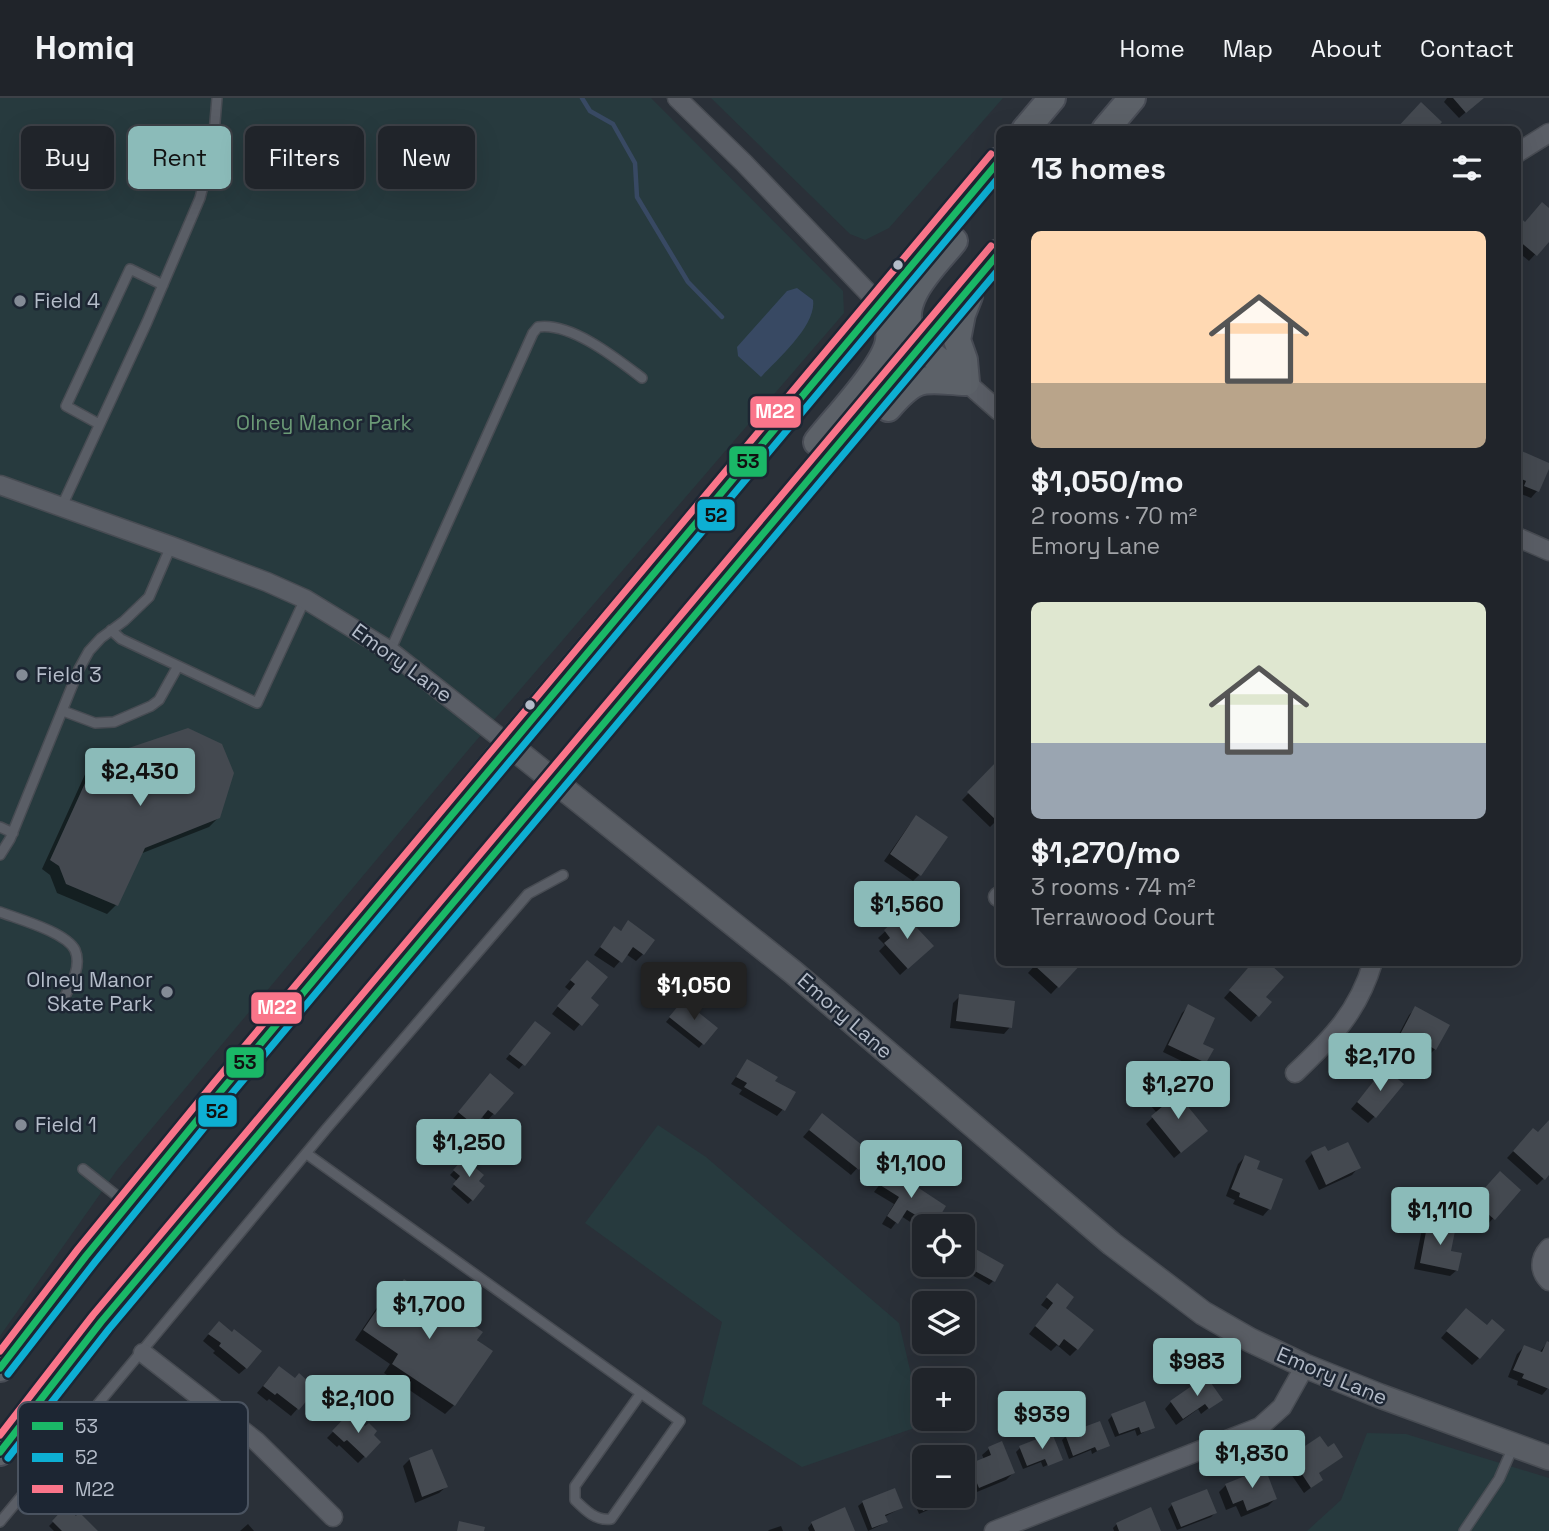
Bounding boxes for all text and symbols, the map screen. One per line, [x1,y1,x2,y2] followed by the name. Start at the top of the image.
[35,27,135,69] text: Homiq
[1119,33,1185,64] text: Home
[1223,33,1273,64] text: Map
[1311,33,1382,64] text: About
[1420,33,1514,64] text: Contact
[21,126,114,189] chip: Buy
[128,126,231,189] chip: Rent
[245,126,364,189] chip: Filters
[378,126,475,189] chip: New
[1031,149,1166,188] text: 13 homes
[1448,149,1486,187] icon: filters
[891,258,905,272] unlabelled marker
[1196,276,1322,402] icon: home
[34,287,100,314] place label: Field 4
[12,293,28,309] marker: Field 4
[749,395,802,429] line badge: M22
[755,399,795,424] text: M22
[236,409,412,436] park label: Olney Manor Park
[728,445,768,478] line badge: 53
[737,449,759,474] text: 53
[1031,462,1184,501] text: $1,050/mo
[696,498,736,532] line badge: 52
[1031,501,1197,531] text: 2 rooms · 70 m²
[705,503,727,528] text: 52
[1031,531,1160,561] text: Emory Lane
[347,617,458,708] street label: Emory Lane
[1196,647,1322,773] icon: home
[36,661,102,688] place label: Field 3
[14,667,30,683] marker: Field 3
[523,698,537,712] unlabelled marker
[83,748,197,808] pin: $2,430
[101,756,179,786] text: $2,430
[1031,833,1181,872] text: $1,270/mo
[1031,872,1196,902] text: 3 rooms · 74 m²
[850,882,964,941] pin: $1,560
[870,889,944,919] text: $1,560
[1031,902,1215,932] text: Terrawood Court
[637,962,751,1022] pin: $1,050
[26,966,153,1017] place label: Olney Manor Skate Park
[792,967,899,1064] street label: Emory Lane
[657,970,731,1000] text: $1,050
[159,984,175,1000] marker: Olney Manor Skate Park
[250,991,303,1025] line badge: M22
[257,995,297,1020] text: M22
[1323,1034,1437,1093] pin: $2,170
[1344,1041,1416,1071] text: $2,170
[225,1046,265,1079] line badge: 53
[234,1050,256,1075] text: 53
[1121,1062,1235,1121] pin: $1,270
[1142,1069,1214,1099] text: $1,270
[197,1094,238,1128] line badge: 52
[206,1099,228,1124] text: 52
[35,1111,97,1138] place label: Field 1
[13,1117,29,1133] marker: Field 1
[412,1119,526,1179] pin: $1,250
[432,1127,506,1157] text: $1,250
[854,1140,968,1200] pin: $1,100
[876,1148,946,1178] text: $1,100
[1383,1188,1497,1247] pin: $1,110
[1407,1195,1473,1225] text: $1,110
[912,1214,975,1508] map controls
[912,1214,975,1277] button: locate
[372,1282,486,1341] pin: $1,700
[393,1289,465,1319] text: $1,700
[912,1291,975,1354] button: layers
[1156,1338,1238,1398] pin: $983
[1273,1340,1392,1411] street label: Emory Lane
[1169,1346,1225,1376] text: $983
[912,1368,975,1431] button: +
[301,1376,415,1435] pin: $2,100
[321,1383,395,1413] text: $2,100
[1001,1392,1083,1451] pin: $939
[1014,1399,1070,1429] text: $939
[18,1402,248,1514] legend
[75,1414,98,1439] text: 53
[1195,1430,1309,1490] pin: $1,830
[1215,1438,1289,1468] text: $1,830
[75,1445,98,1470] text: 52
[912,1445,975,1508] button: −
[75,1477,114,1502] text: M22

